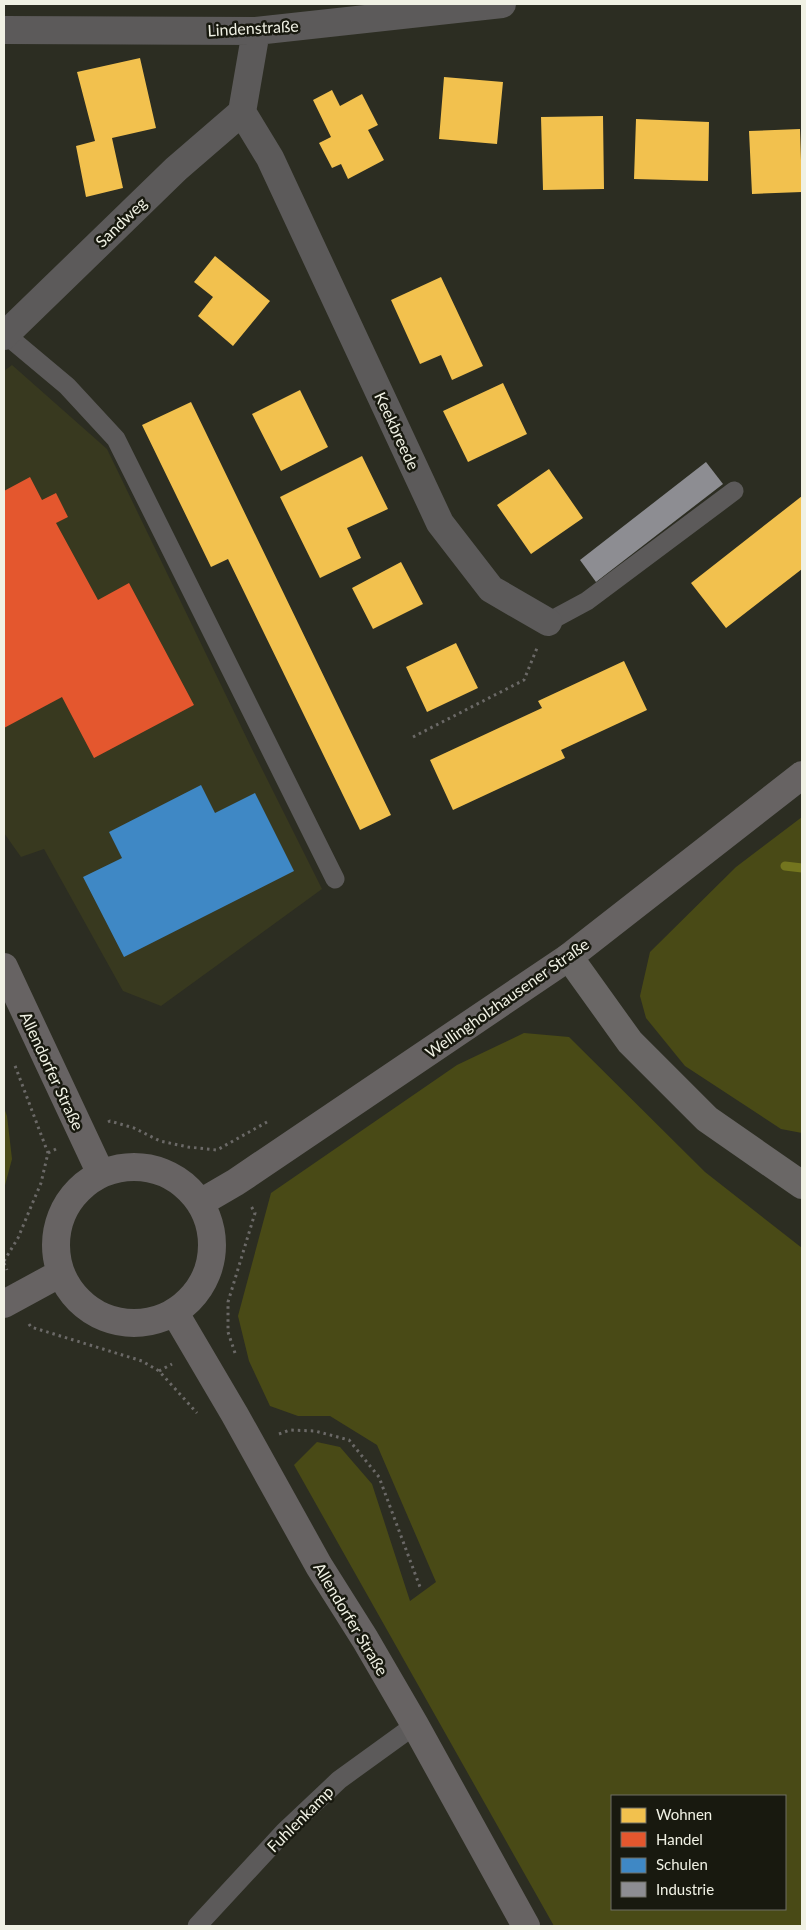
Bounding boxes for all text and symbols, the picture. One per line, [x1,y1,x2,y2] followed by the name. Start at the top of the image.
[207,16,299,39] street label: Lindenstraße
[91,193,150,251] street label: Sandweg
[371,389,424,473] street label: Keekbreede
[421,934,592,1061] street label: Wellingholzhausener Straße
[17,1009,88,1133] street label: Allendorfer Straße
[310,1559,393,1679] street label: Allendorfer Straße
[263,1782,337,1856] street label: Fuhlenkamp
[611,1795,786,1910] legend
[656,1805,712,1823] text: Wohnen
[656,1830,703,1848] text: Handel
[656,1855,708,1873] text: Schulen
[656,1880,714,1898] text: Industrie

